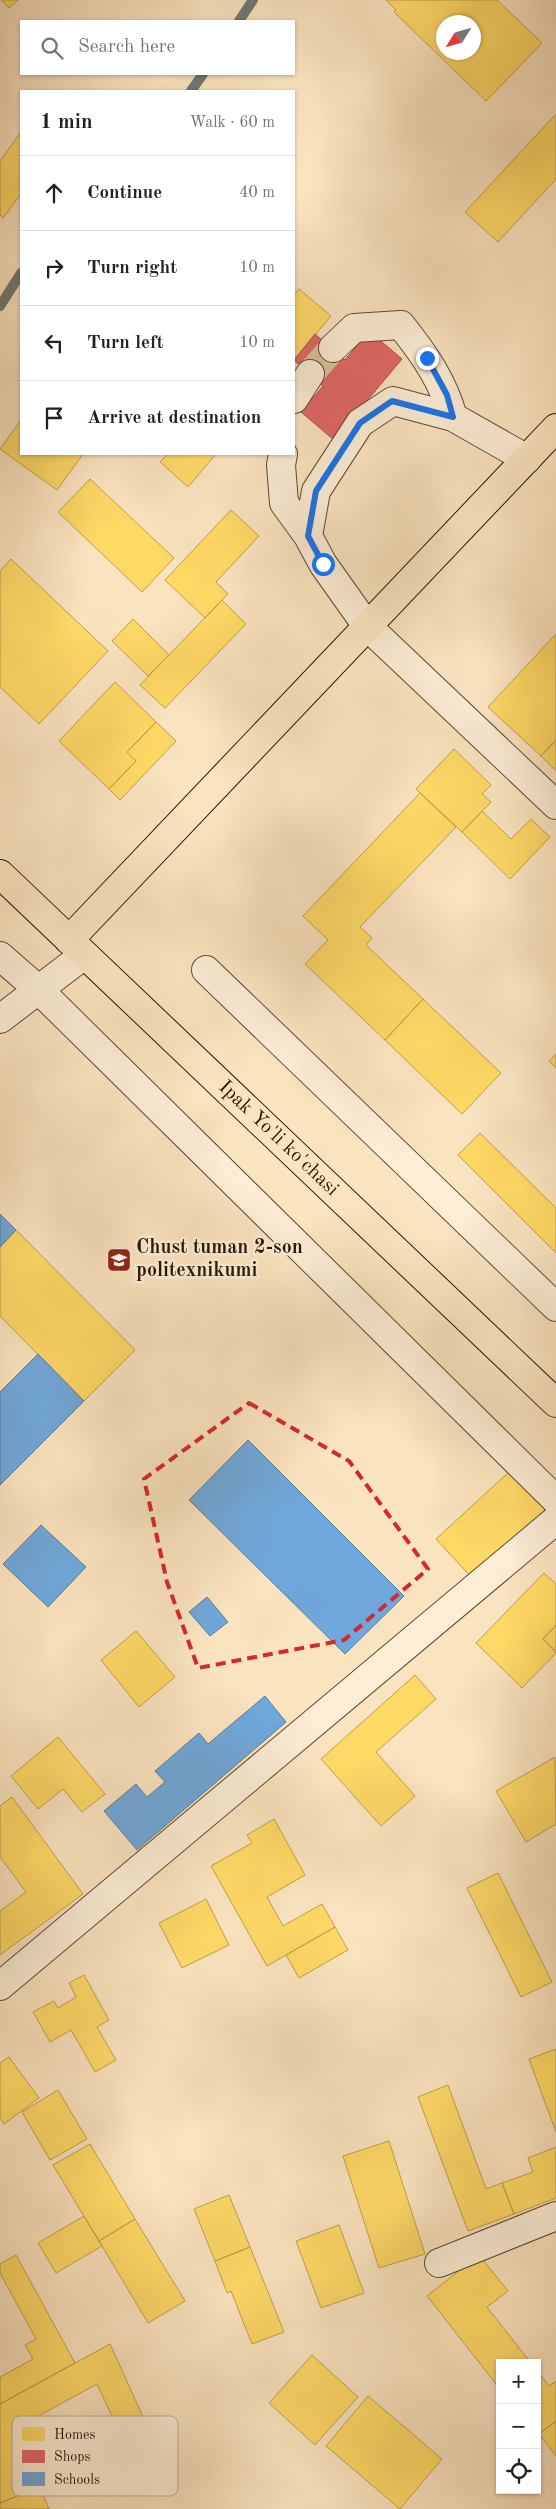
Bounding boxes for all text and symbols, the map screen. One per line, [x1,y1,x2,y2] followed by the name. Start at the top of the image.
[436,15,481,60] north arrow
[20,20,295,75] search box
[38,34,66,62] icon: search
[78,38,175,57] text: Search here
[40,112,93,133] text: 1 min
[189,115,275,131] text: Walk · 60 m
[40,179,68,207] icon: ahead
[87,184,162,203] text: Continue
[239,185,275,201] text: 40 m
[40,254,68,282] icon: right
[87,259,177,278] text: Turn right
[239,260,275,276] text: 10 m
[40,329,68,357] icon: left
[87,334,164,353] text: Turn left
[239,335,275,351] text: 10 m
[416,347,439,370] route end
[40,404,68,432] icon: arrive
[87,409,261,428] text: Arrive at destination
[312,553,335,576] route start
[214,1077,342,1200] street label: Ipak Yo'li ko'chasi
[136,1238,303,1281] place label: Chust tuman 2-son politexnikumi
[106,1247,132,1273] school or university icon: Chust tuman 2-son politexnikumi
[496,2359,541,2494] map controls
[496,2359,541,2404] button: +
[496,2404,541,2449] button: −
[12,2416,178,2496] legend
[54,2428,96,2442] text: Homes
[496,2449,541,2494] button: locate
[54,2450,91,2464] text: Shops
[54,2473,100,2487] text: Schools

